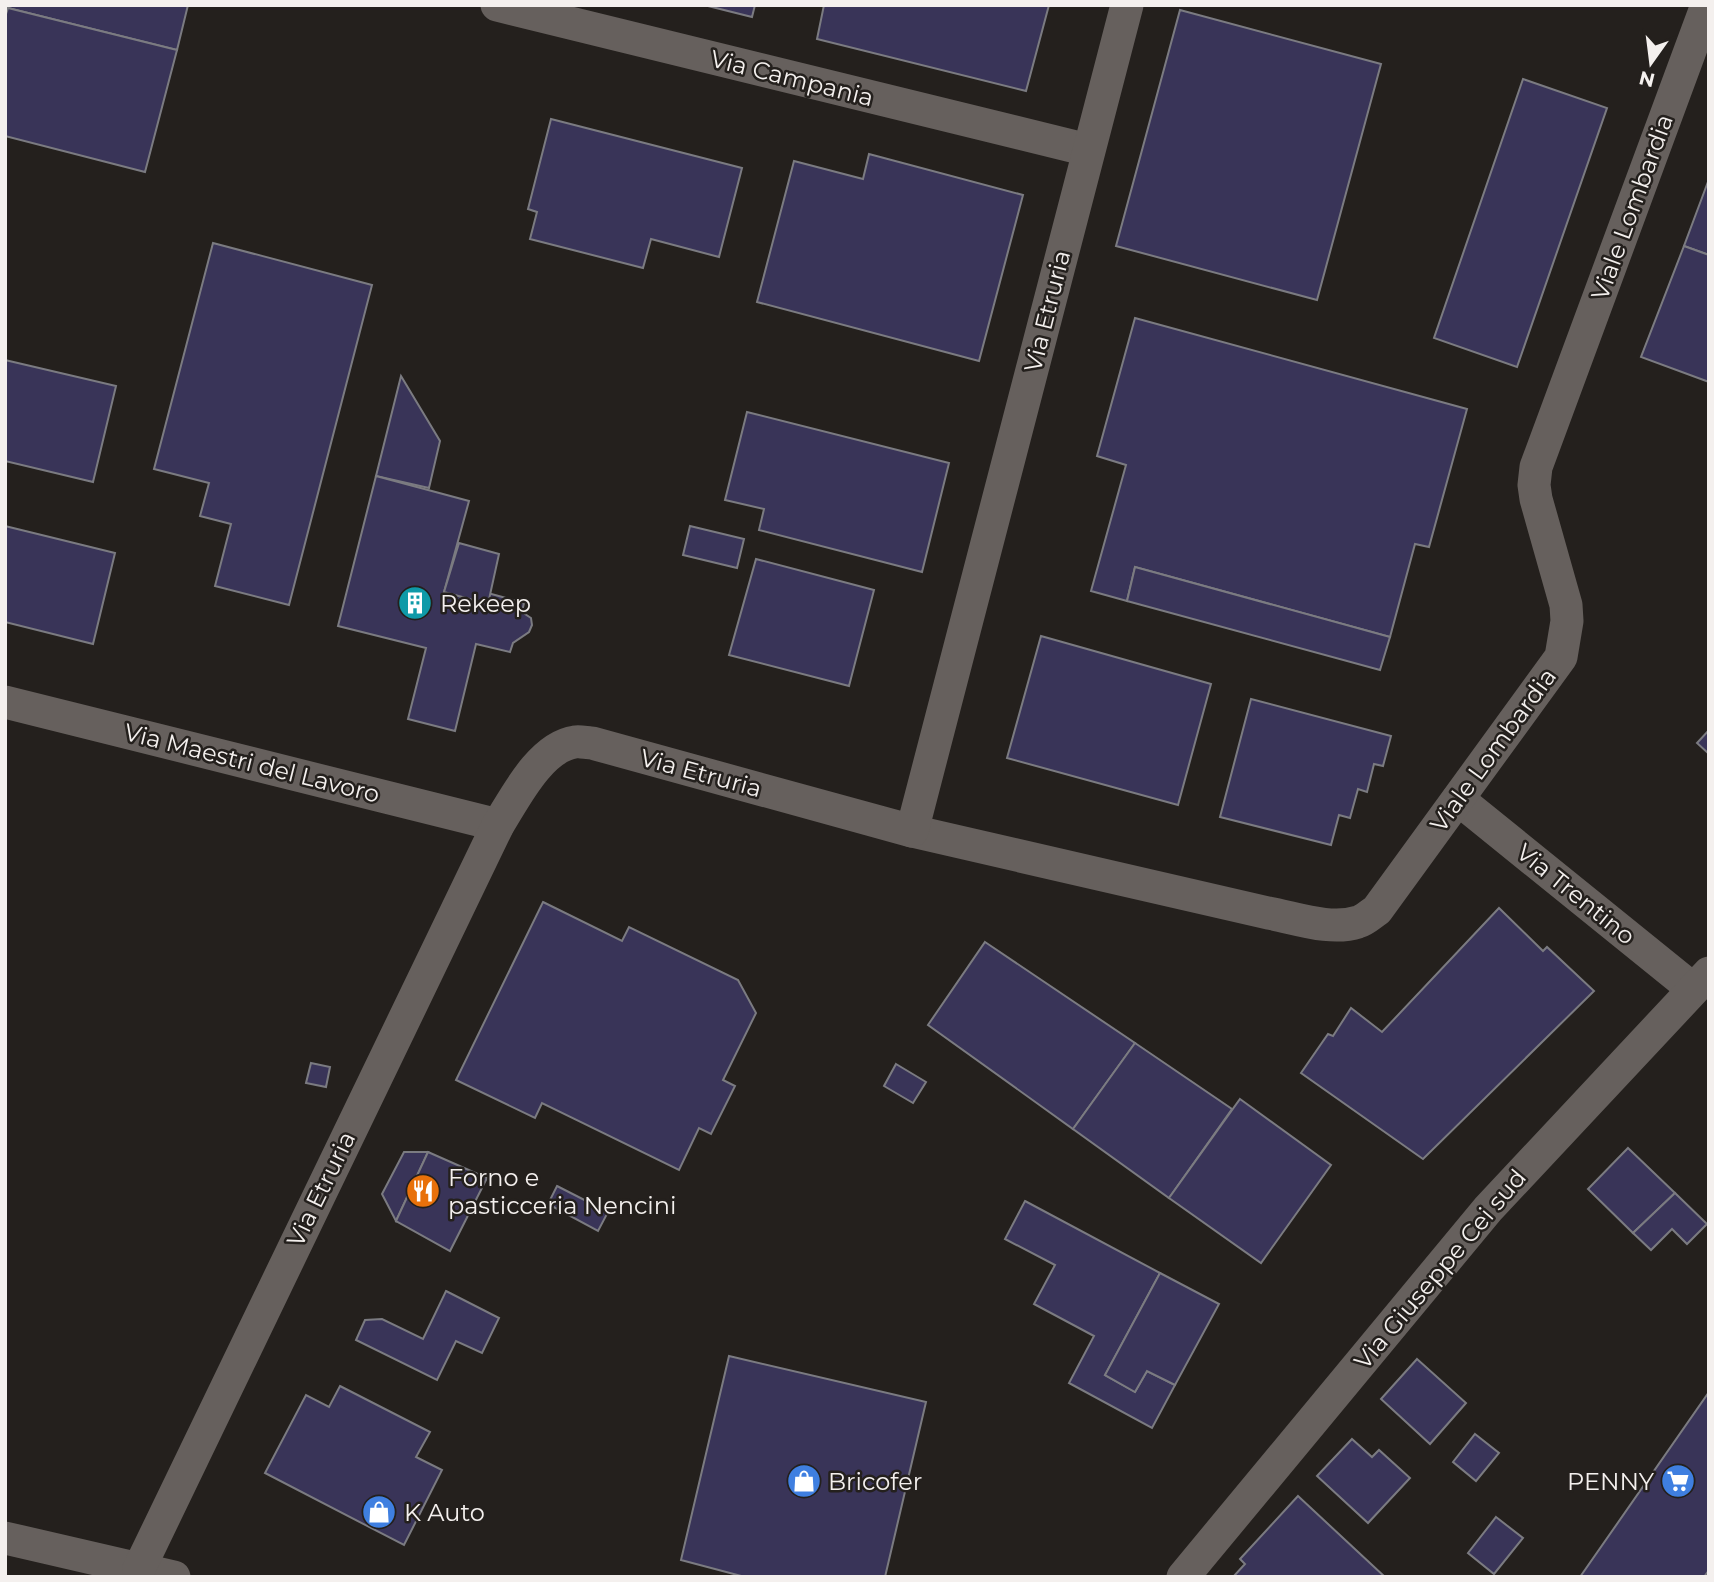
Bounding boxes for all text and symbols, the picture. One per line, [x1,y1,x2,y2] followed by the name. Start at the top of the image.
[1616,28,1686,98] north arrow
[708,44,876,112] street label: Via Campania
[1637,66,1657,92] text: N
[1585,110,1679,304] street label: Viale Lombardia
[1018,247,1076,375] street label: Via Etruria
[396,584,434,622] building icon: Rekeep
[440,589,531,618] place label: Rekeep
[1424,663,1562,837] street label: Viale Lombardia
[121,717,383,809] street label: Via Maestri del Lavoro
[637,743,765,803] street label: Via Etruria
[1511,837,1641,951] street label: Via Trentino
[281,1127,361,1251] street label: Via Etruria
[448,1163,676,1220] place label: Forno e pasticceria Nencini
[1348,1163,1532,1375] street label: Via Giuseppe Cei sud
[404,1172,442,1210] restaurant icon: Forno e pasticceria Nencini
[785,1462,823,1500] shop icon: Bricofer
[1659,1462,1697,1500] supermarket icon: PENNY
[828,1467,922,1496] place label: Bricofer
[1567,1467,1655,1496] place label: PENNY
[360,1493,398,1531] shop icon: K Auto
[404,1498,485,1527] place label: K Auto

